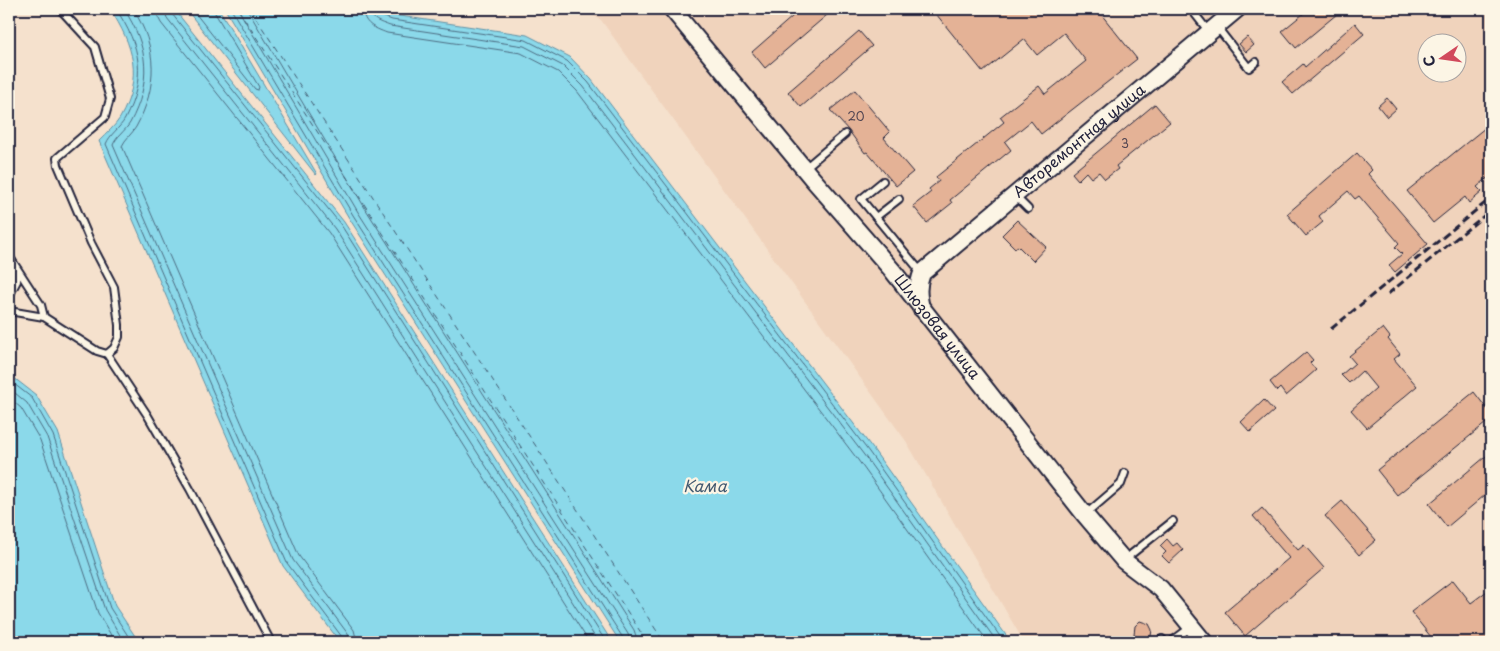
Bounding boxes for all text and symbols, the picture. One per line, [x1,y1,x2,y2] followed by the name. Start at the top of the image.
[1418,32,1468,82] north arrow
[1417,54,1440,69] text: С
[1007,77,1150,202] street label: Авторемонтная улица
[847,107,865,125] house number: 20
[1121,134,1129,152] house number: 3
[890,269,987,384] street label: Шлюзовая улица
[683,473,728,497] water label: Кама

